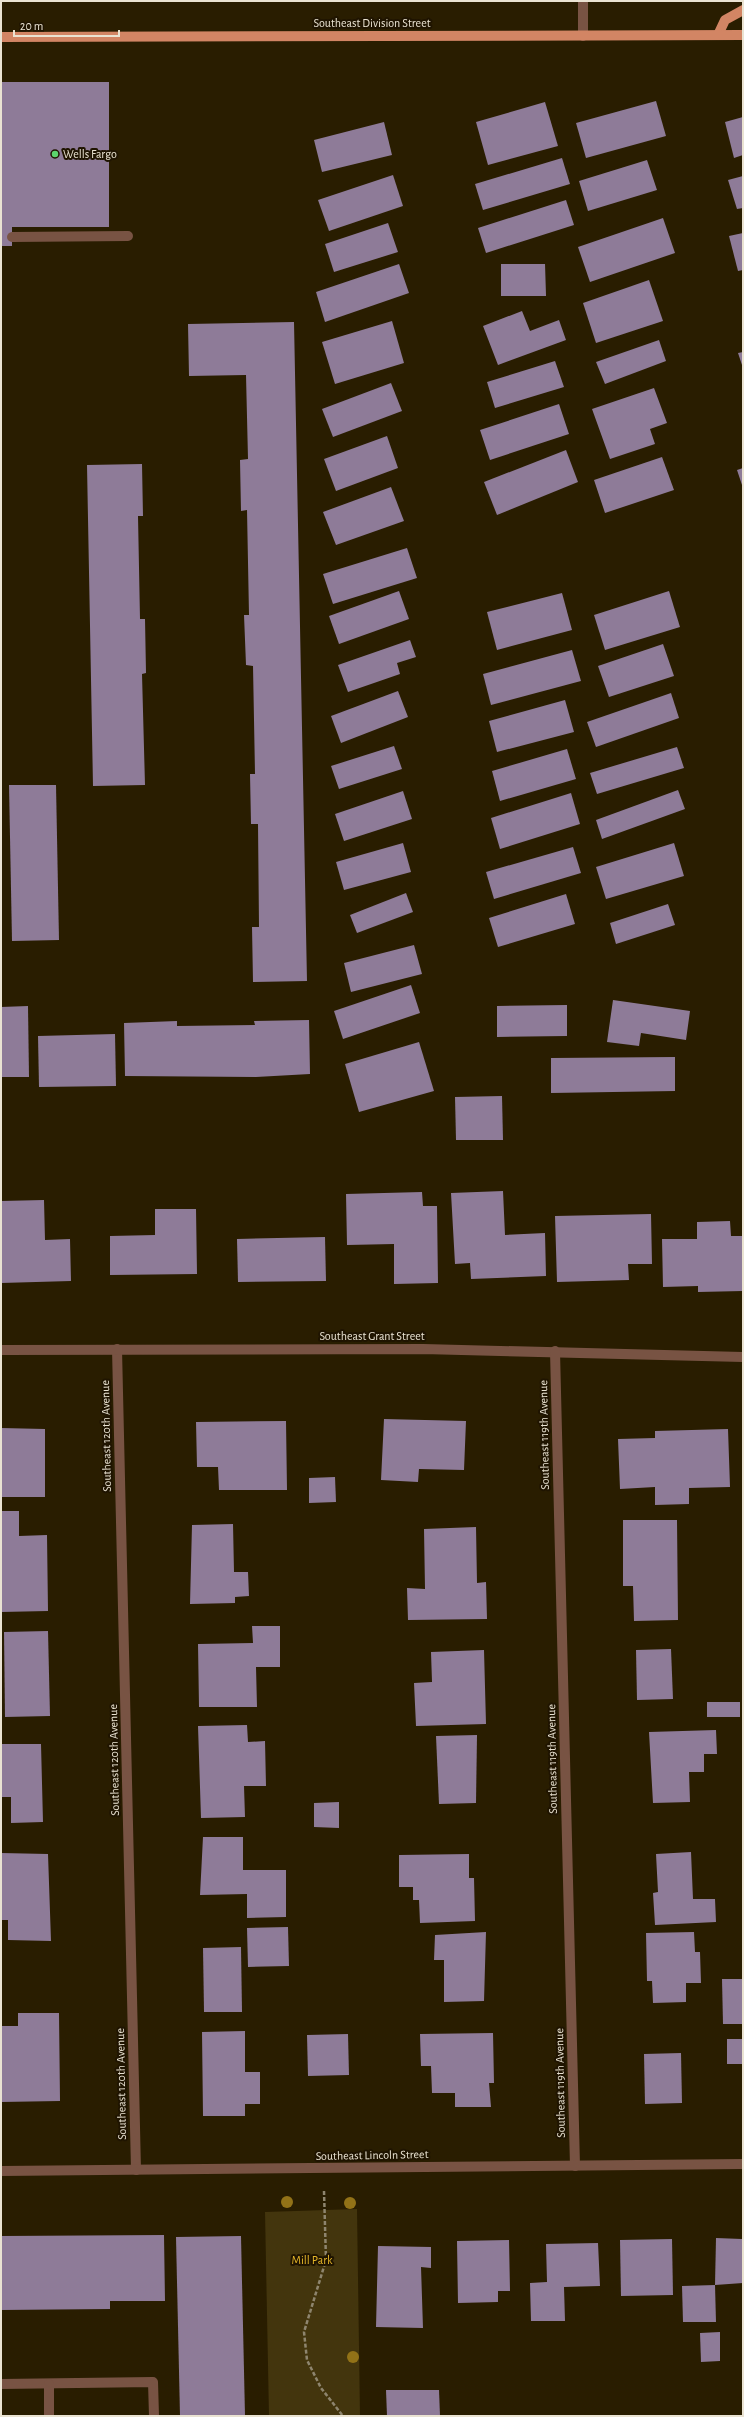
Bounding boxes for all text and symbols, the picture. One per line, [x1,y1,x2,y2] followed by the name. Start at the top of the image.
[14,12,119,38] scale bar
[314,17,431,29] street label: Southeast Division Street
[20,20,43,32] text: 20 m
[63,148,117,160] place label: Wells Fargo
[50,149,60,159] marker: Wells Fargo
[319,1330,425,1342] street label: Southeast Grant Street
[99,1380,113,1492] street label: Southeast 120th Avenue
[537,1380,551,1490] street label: Southeast 119th Avenue
[107,1704,121,1816] street label: Southeast 120th Avenue
[545,1704,559,1814] street label: Southeast 119th Avenue
[114,2028,128,2140] street label: Southeast 120th Avenue
[553,2028,567,2138] street label: Southeast 119th Avenue
[315,2148,429,2162] street label: Southeast Lincoln Street
[292,2254,333,2266] park label: Mill Park

